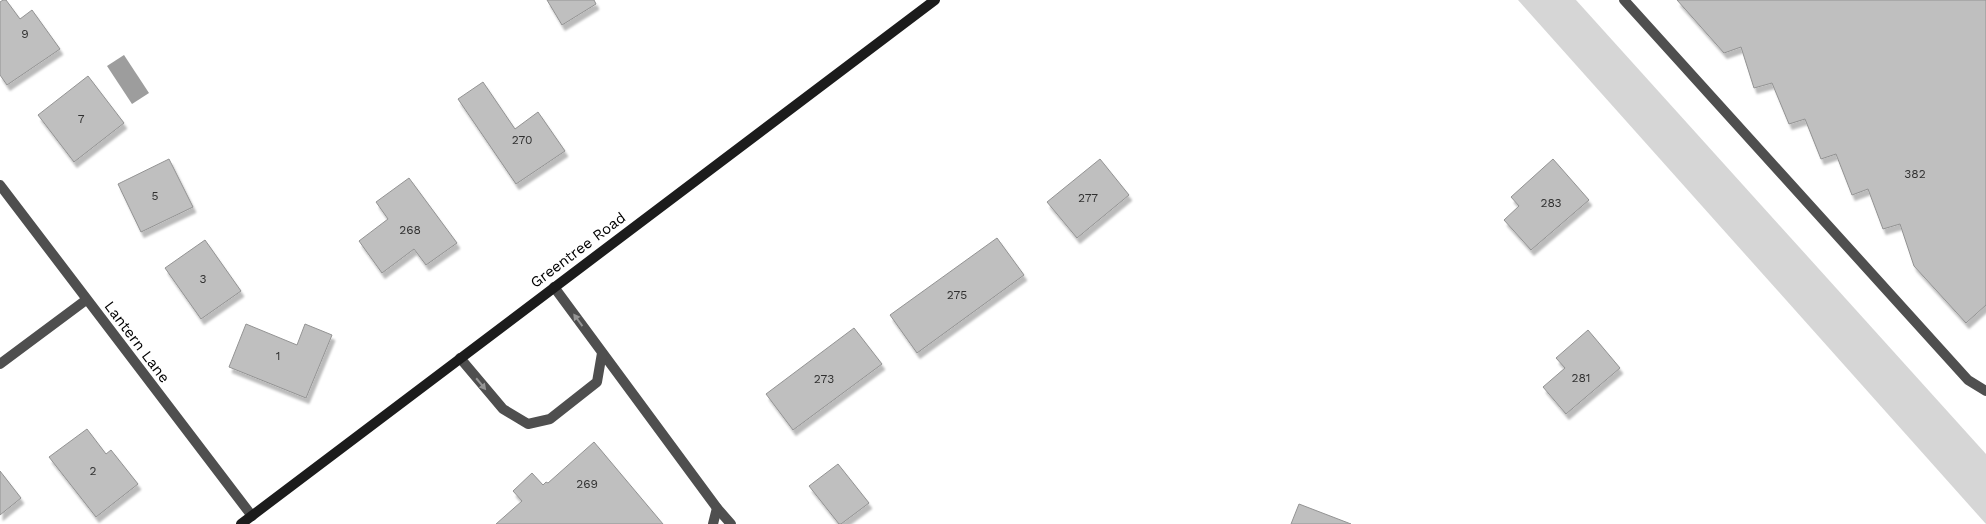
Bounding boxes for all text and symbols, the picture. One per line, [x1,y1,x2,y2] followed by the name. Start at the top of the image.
[21,27,29,41] house number: 9
[78,112,85,126] house number: 7
[512,133,532,147] house number: 270
[1904,167,1926,181] house number: 382
[152,189,159,203] house number: 5
[1078,191,1098,205] house number: 277
[1540,196,1562,210] house number: 283
[527,208,629,292] street label: Greentree Road
[399,223,421,237] house number: 268
[200,272,207,286] house number: 3
[947,288,967,302] house number: 275
[100,298,174,386] street label: Lantern Lane
[573,313,583,327] one-way arrow
[276,349,280,363] house number: 1
[1571,371,1591,385] house number: 281
[814,372,834,386] house number: 273
[476,377,487,390] one-way arrow
[90,464,97,478] house number: 2
[576,477,598,491] house number: 269

